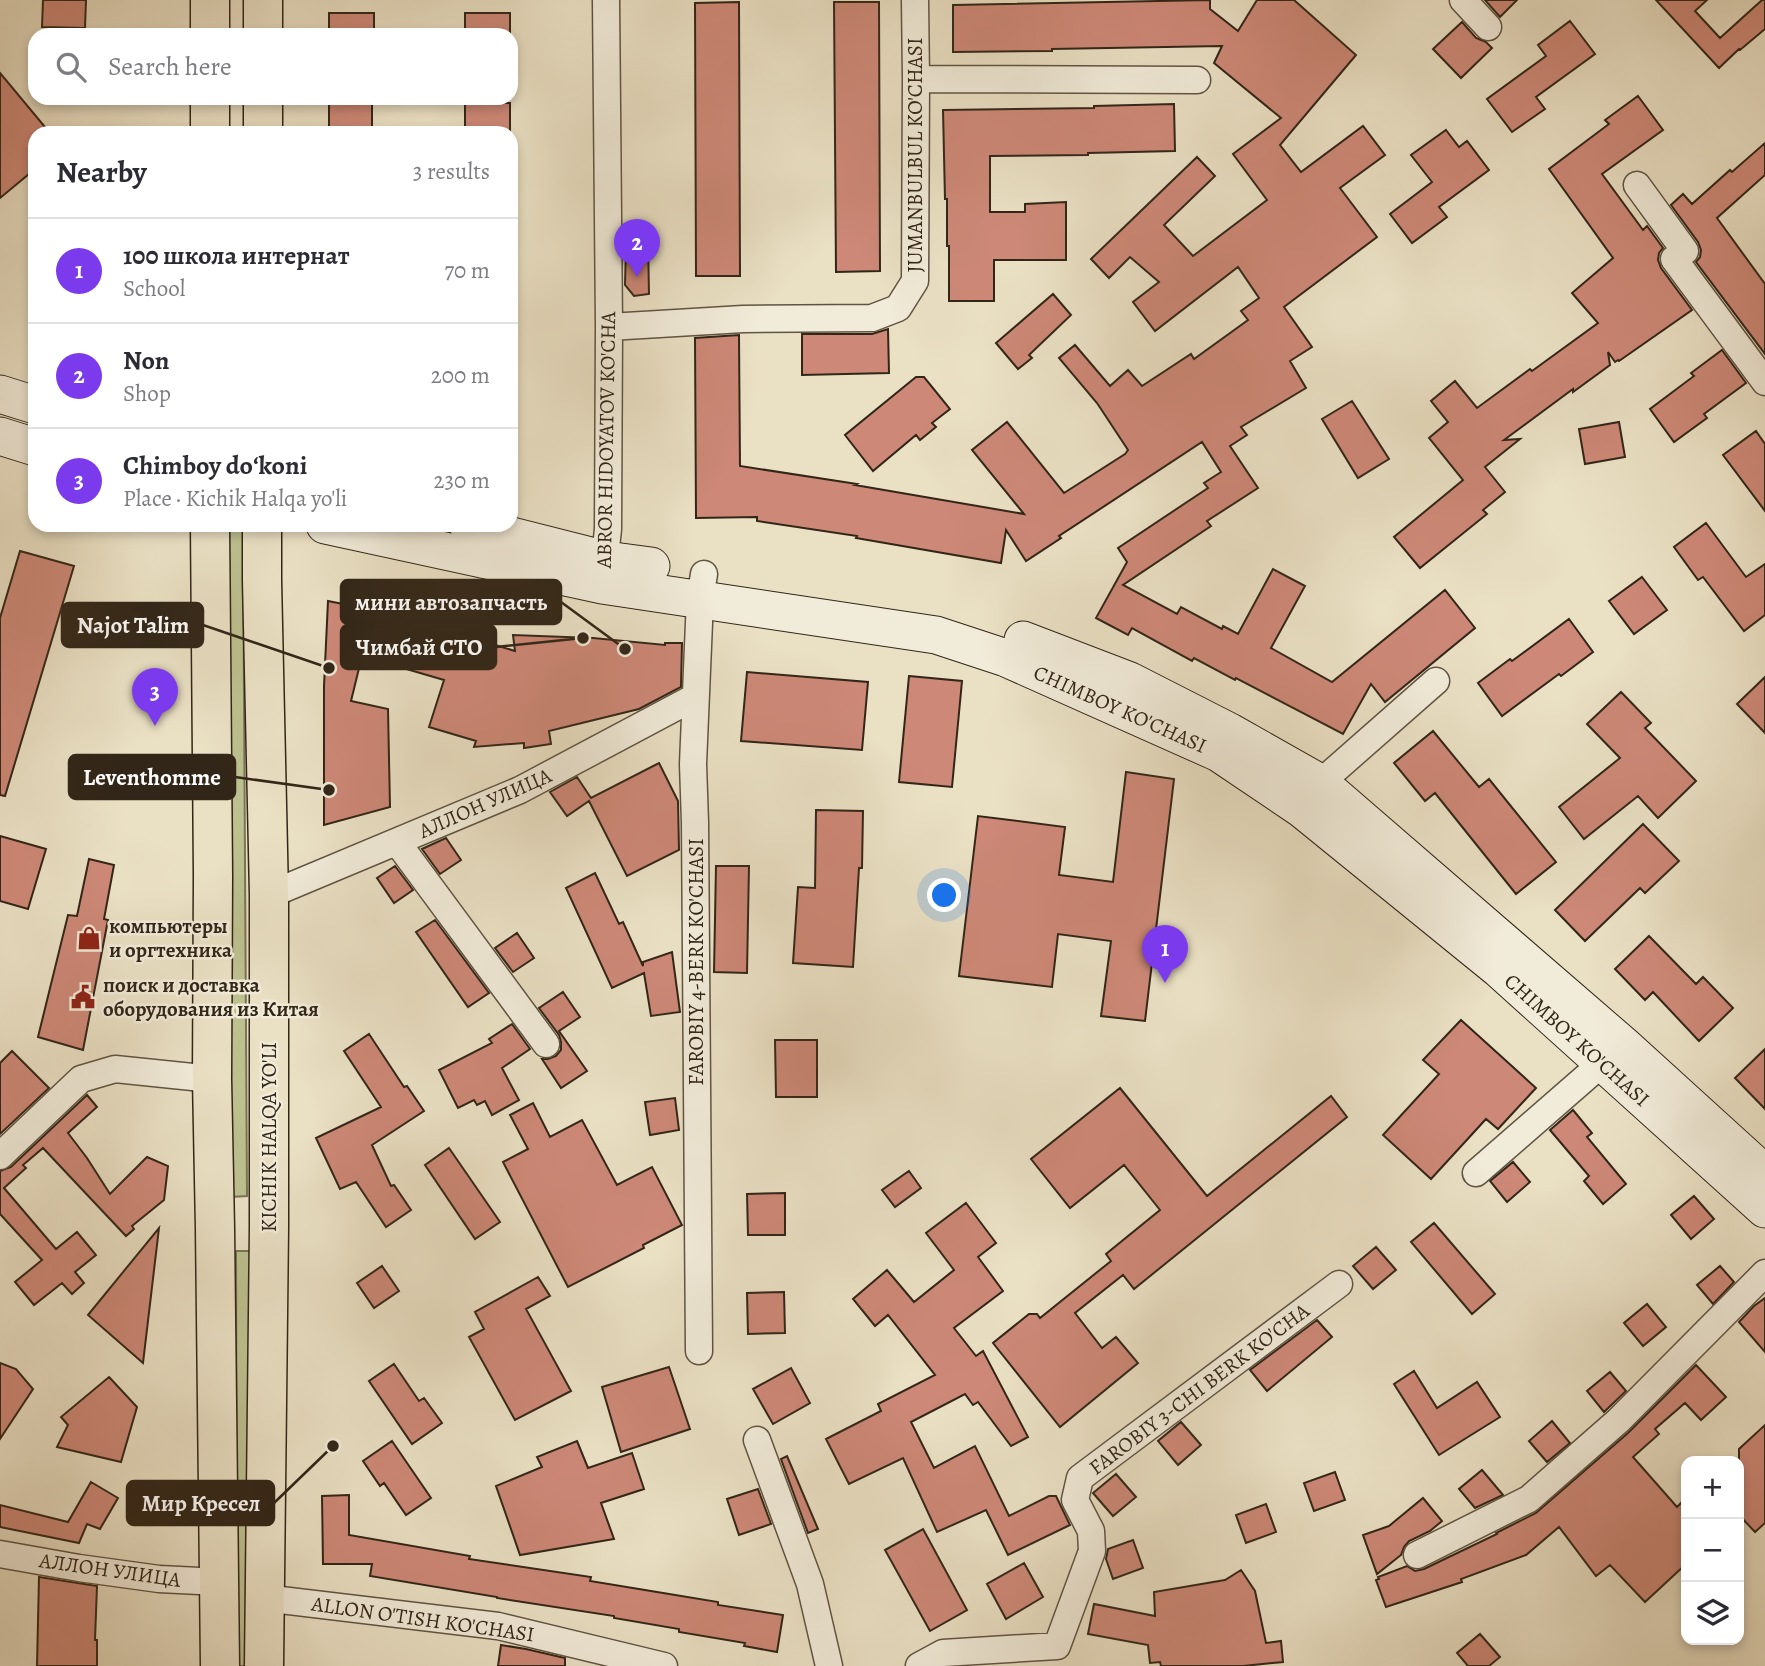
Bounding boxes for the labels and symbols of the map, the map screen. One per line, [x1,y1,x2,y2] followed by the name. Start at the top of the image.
[901,37,929,273] street label: JUMANBULBUL KO'CHASI
[614,219,660,277] pin: 2
[590,311,622,570] street label: ABROR HIDOYATOV KO'CHA
[341,580,561,624] callout: мини автозапчасть
[355,587,548,618] text: мини автозапчасть
[62,603,203,647] callout: Najot Talim
[77,610,189,641] text: Najot Talim
[341,625,496,669] callout: Чимбай СТО
[356,632,482,663] text: Чимбай СТО
[1029,658,1211,760] street label: CHIMBOY KO'CHASI
[132,668,178,726] pin: 3
[69,755,235,799] callout: Leventhomme
[413,761,556,845] street label: АЛЛОН УЛИЦА
[83,762,221,793] text: Leventhomme
[682,838,710,1086] street label: FAROBIY 4-BERK KO'CHASI
[927,878,961,912] your location
[109,912,232,964] place label: компьютеры и оргтехника
[75,924,103,952] shop icon: компьютеры и оргтехника
[1142,925,1188,983] pin: 1
[1498,967,1656,1113] street label: CHIMBOY KO'CHASI
[103,971,319,1023] place label: поиск и доставка оборудования из Китая
[69,983,97,1011] public building icon: поиск и доставка оборудования из Китая
[255,1042,283,1232] street label: KICHIK HALQA YO'LI
[1083,1296,1316,1481] street label: FAROBIY 3-CHI BERK KO'CHA
[127,1481,274,1525] callout: Мир Кресел
[142,1488,261,1519] text: Мир Кресел
[36,1546,183,1594] street label: АЛЛОН УЛИЦА
[309,1589,536,1649] street label: ALLON O'TISH KO'CHASI

